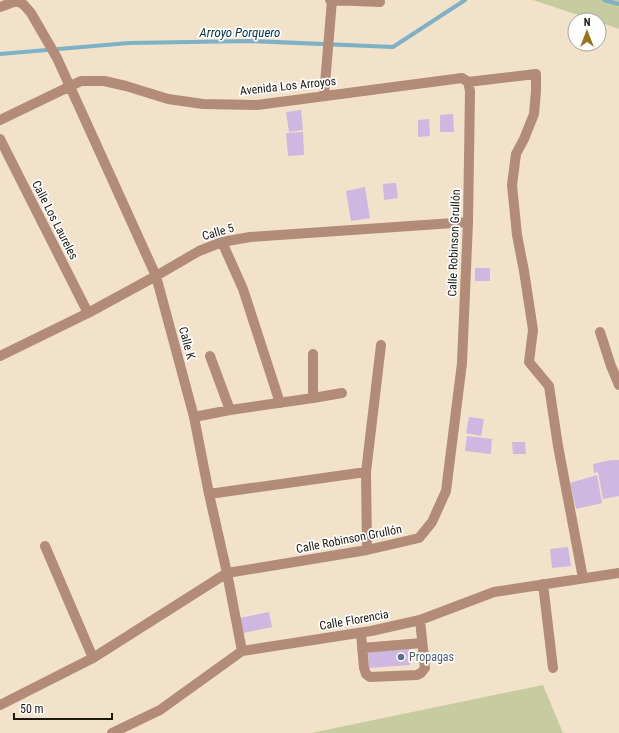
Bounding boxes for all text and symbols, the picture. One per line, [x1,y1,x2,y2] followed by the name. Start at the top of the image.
[567,12,607,52] north arrow
[584,16,591,29] text: N
[199,25,280,40] water label: Arroyo Porquero
[239,74,337,98] street label: Avenida Los Arroyos
[29,178,81,262] street label: Calle Los Laureles
[445,189,463,297] street label: Calle Robinson Grullón
[201,221,236,243] street label: Calle 5
[176,325,198,361] street label: Calle K
[295,522,403,556] street label: Calle Robinson Grullón
[318,607,390,633] street label: Calle Florencia
[409,650,454,664] place label: Propagas
[396,652,406,662] marker: Propagas
[14,695,112,721] scale bar
[20,702,44,716] text: 50 m

